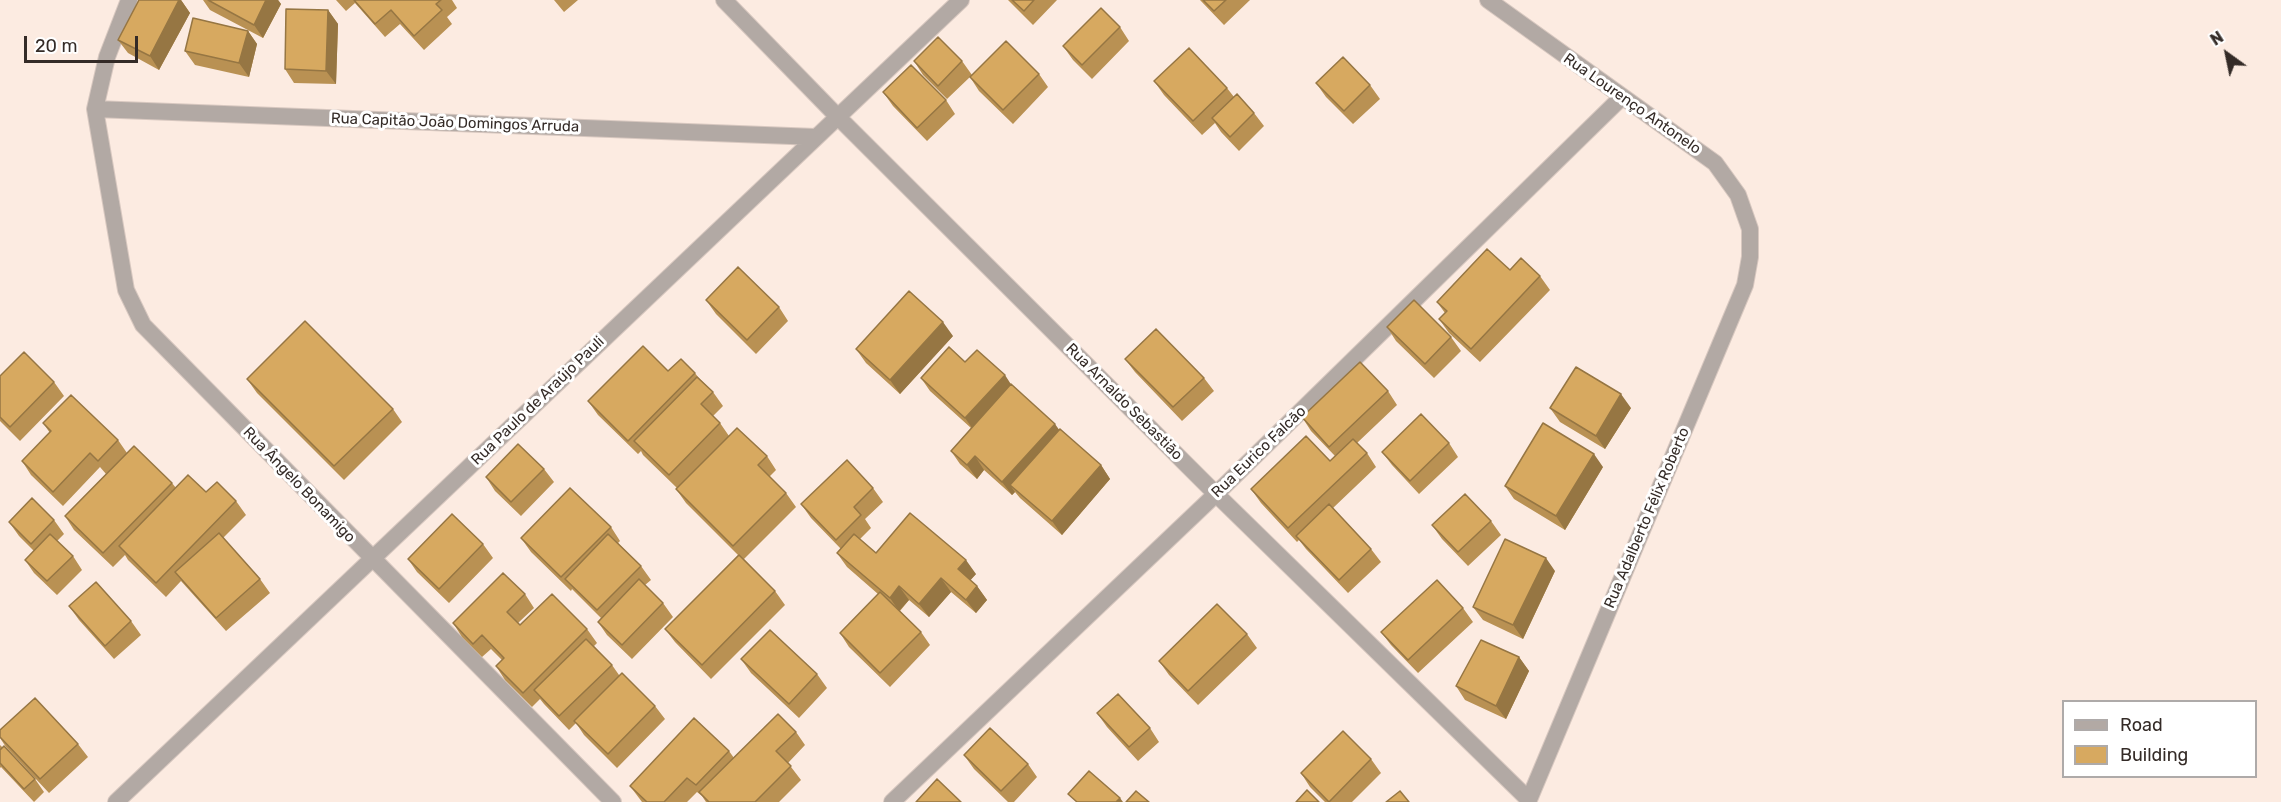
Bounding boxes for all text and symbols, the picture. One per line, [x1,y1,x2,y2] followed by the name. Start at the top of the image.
[27,24,141,62] scale bar
[2197,24,2257,84] north arrow
[2207,27,2227,50] text: N
[35,35,77,57] text: 20 m
[1560,50,1704,158] street label: Rua Lourenço Antonelo
[331,110,579,136] street label: Rua Capitão João Domingos Arruda
[468,333,608,469] street label: Rua Paulo de Araújo Pauli
[1062,340,1186,464] street label: Rua Arnaldo Sebastião
[1208,402,1310,502] street label: Rua Eurico Falcão
[239,423,359,547] street label: Rua Ângelo Bonamigo
[1601,425,1693,611] street label: Rua Adalberto Félix Roberto
[2062,700,2257,778] legend
[2120,714,2163,736] text: Road
[2120,744,2188,766] text: Building

